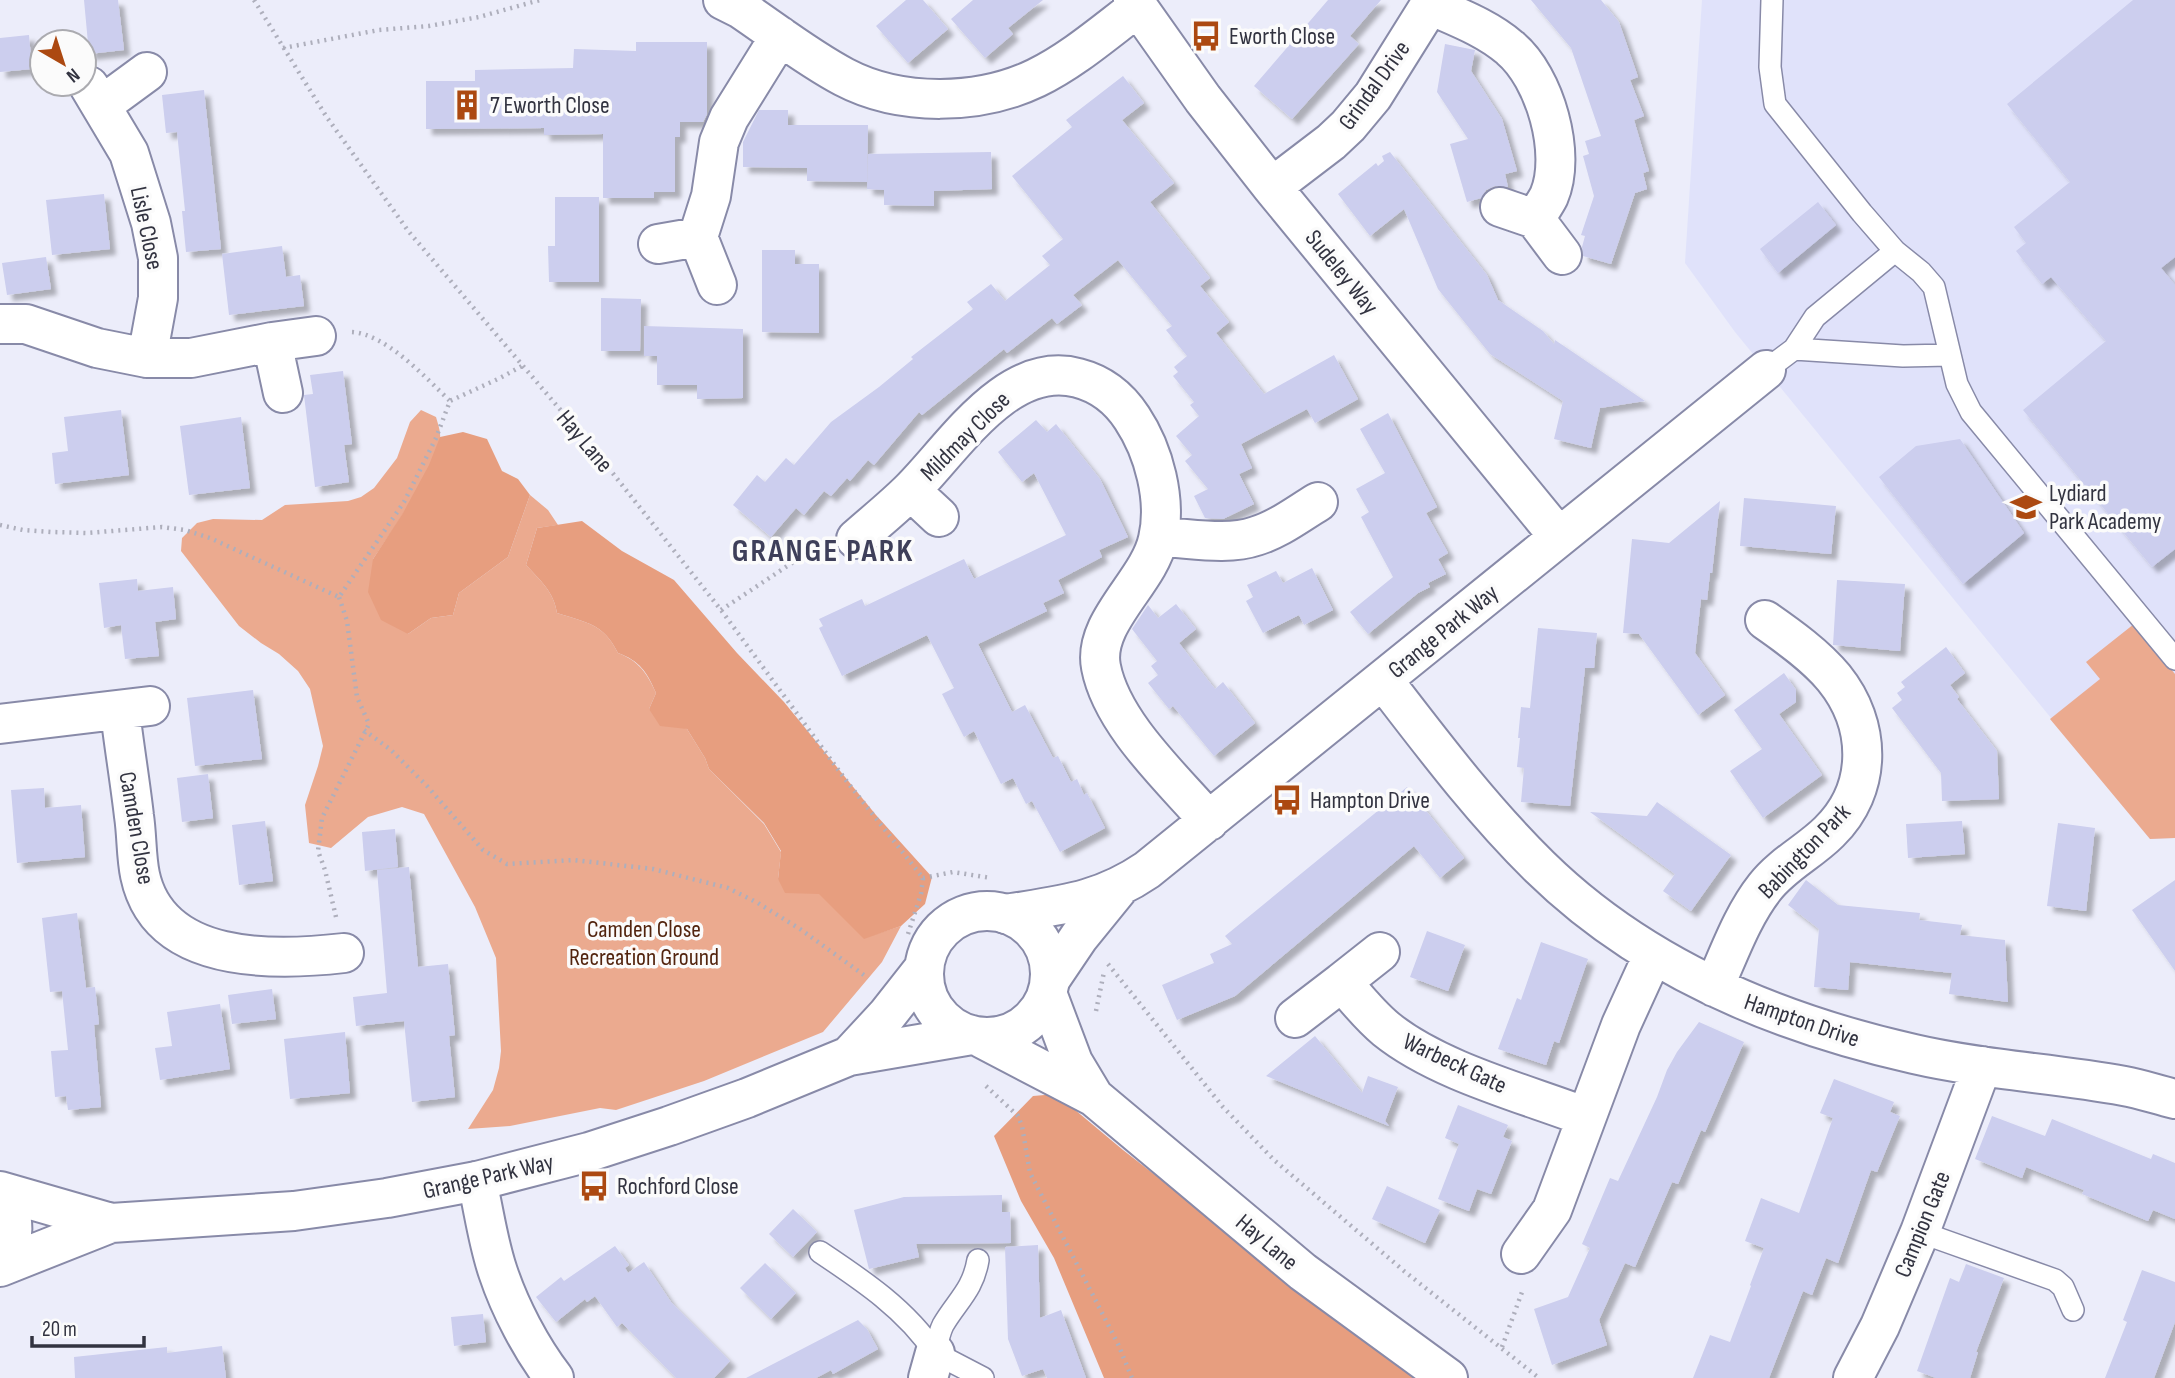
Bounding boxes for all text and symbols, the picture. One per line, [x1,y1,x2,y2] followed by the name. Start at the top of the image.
[1189,19,1223,53] bus stop icon: Eworth Close
[1229,22,1335,51] place label: Eworth Close
[28,28,98,98] north arrow
[1332,35,1416,136] street label: Grindal Drive
[62,63,84,87] text: N
[450,88,484,122] building icon: 7 Eworth Close
[490,91,610,120] place label: 7 Eworth Close
[124,184,169,272] street label: Lisle Close
[1299,224,1384,320] street label: Sudeley Way
[914,385,1016,487] street label: Mildmay Close
[550,404,619,478] street label: Hay Lane
[2049,479,2161,536] place label: Lydiard Park Academy
[2009,490,2043,524] school or university icon: Lydiard Park Academy
[732,532,914,571] district label: GRANGE PARK
[1382,578,1504,685] street label: Grange Park Way
[112,769,161,887] street label: Camden Close
[1270,783,1304,817] bus stop icon: Hampton Drive
[1310,786,1430,815] place label: Hampton Drive
[1752,798,1857,905] street label: Babington Park
[569,915,719,972] park label: Camden Close Recreation Ground
[1740,987,1863,1054] street label: Hampton Drive
[1398,1027,1511,1100] street label: Warbeck Gate
[420,1147,556,1206] street label: Grange Park Way
[1888,1167,1957,1282] street label: Campion Gate
[577,1169,611,1203] bus stop icon: Rochford Close
[617,1172,739,1201] place label: Rochford Close
[1230,1208,1304,1277] street label: Hay Lane
[32,1304,144,1348] scale bar
[42,1317,77,1342] text: 20 m

